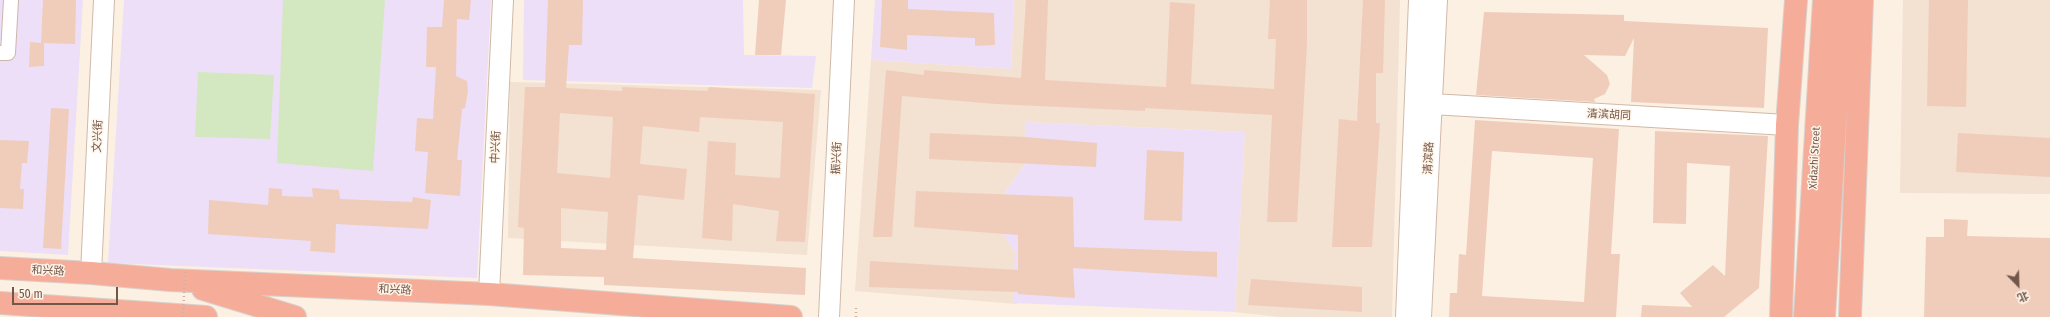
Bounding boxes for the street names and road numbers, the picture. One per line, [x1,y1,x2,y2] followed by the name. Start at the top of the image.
[1587,107,1631,123] street label: 清滨胡同
[91,119,105,153] street label: 文兴街
[1807,127,1823,189] street label: Xidazhi Street
[489,130,503,164] street label: 中兴街
[830,141,844,175] street label: 振兴街
[1422,141,1436,175] street label: 清滨路
[31,264,65,278] street label: 和兴路
[378,283,412,297] street label: 和兴路

